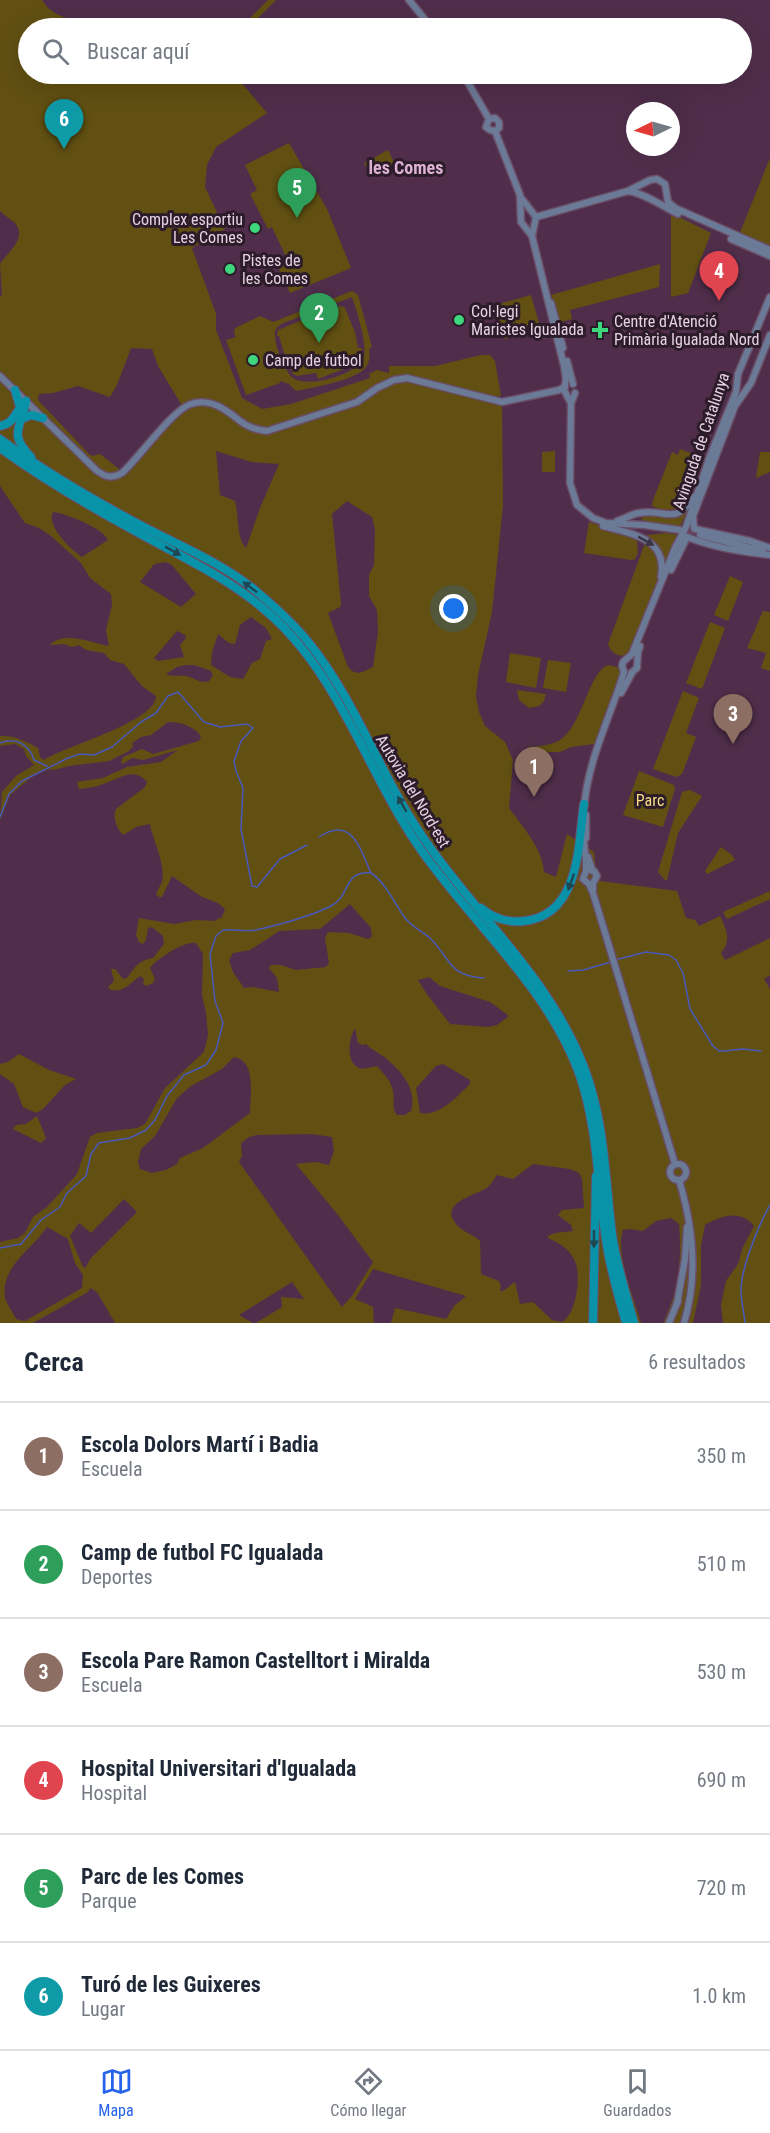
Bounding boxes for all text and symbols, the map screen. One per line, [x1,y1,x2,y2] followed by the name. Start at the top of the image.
[18,18,752,84] search box
[39,35,72,68] icon: search
[87,39,190,64] text: Buscar aquí
[44,100,84,149] pin: 6
[626,102,680,156] north arrow
[369,157,443,178] district label: les Comes
[278,168,316,218] pin: 5
[132,210,243,247] place label: Complex esportiu Les Comes
[248,221,262,235] marker: Complex esportiu Les Comes
[242,251,308,288] place label: Pistes de les Comes
[700,252,738,301] pin: 4
[223,262,237,276] marker: Pistes de les Comes
[300,294,338,343] pin: 2
[471,302,584,339] place label: Col·legi Maristes Igualada
[614,312,760,349] place label: Centre d'Atenció Primària Igualada Nord
[452,313,466,327] marker: Col·legi Maristes Igualada
[591,321,609,339] marker: Centre d'Atenció Primària Igualada Nord
[265,351,362,370] place label: Camp de futbol
[246,353,260,367] marker: Camp de futbol
[669,370,733,512] street label: Avinguda de Catalunya
[637,536,654,546] one-way arrow
[165,546,181,557] one-way arrow
[242,581,258,593] one-way arrow
[439,594,468,623] your location
[714,694,752,744] pin: 3
[372,731,454,851] street label: Autovia del Nord-est
[514,748,554,797] pin: 1
[636,791,664,810] park label: Parc
[396,796,407,812] one-way arrow
[565,873,575,891] one-way arrow
[589,1229,599,1248] one-way arrow
[24,1347,84,1377] text: Cerca
[648,1350,746,1374] text: 6 resultados
[81,1432,319,1457] text: Escola Dolors Martí i Badia
[38,1444,49,1468] text: 1
[697,1444,746,1468] text: 350 m
[81,1457,143,1481] text: Escuela
[81,1540,323,1565] text: Camp de futbol FC Igualada
[38,1552,49,1576] text: 2
[697,1552,746,1576] text: 510 m
[81,1565,153,1589] text: Deportes
[81,1648,430,1673] text: Escola Pare Ramon Castelltort i Miralda
[38,1660,49,1684] text: 3
[697,1660,746,1684] text: 530 m
[81,1673,143,1697] text: Escuela
[81,1756,356,1781] text: Hospital Universitari d'Igualada
[38,1768,49,1792] text: 4
[697,1768,746,1792] text: 690 m
[81,1781,147,1805] text: Hospital
[81,1864,244,1889] text: Parc de les Comes
[38,1876,49,1900] text: 5
[697,1876,746,1900] text: 720 m
[81,1889,137,1913] text: Parque
[81,1972,261,1997] text: Turó de les Guixeres
[38,1984,49,2008] text: 6
[692,1984,746,2008] text: 1.0 km
[81,1997,125,2021] text: Lugar
[98,2065,134,2120] tab: Mapa
[330,2065,406,2120] tab: Cómo llegar
[603,2065,672,2120] tab: Guardados

